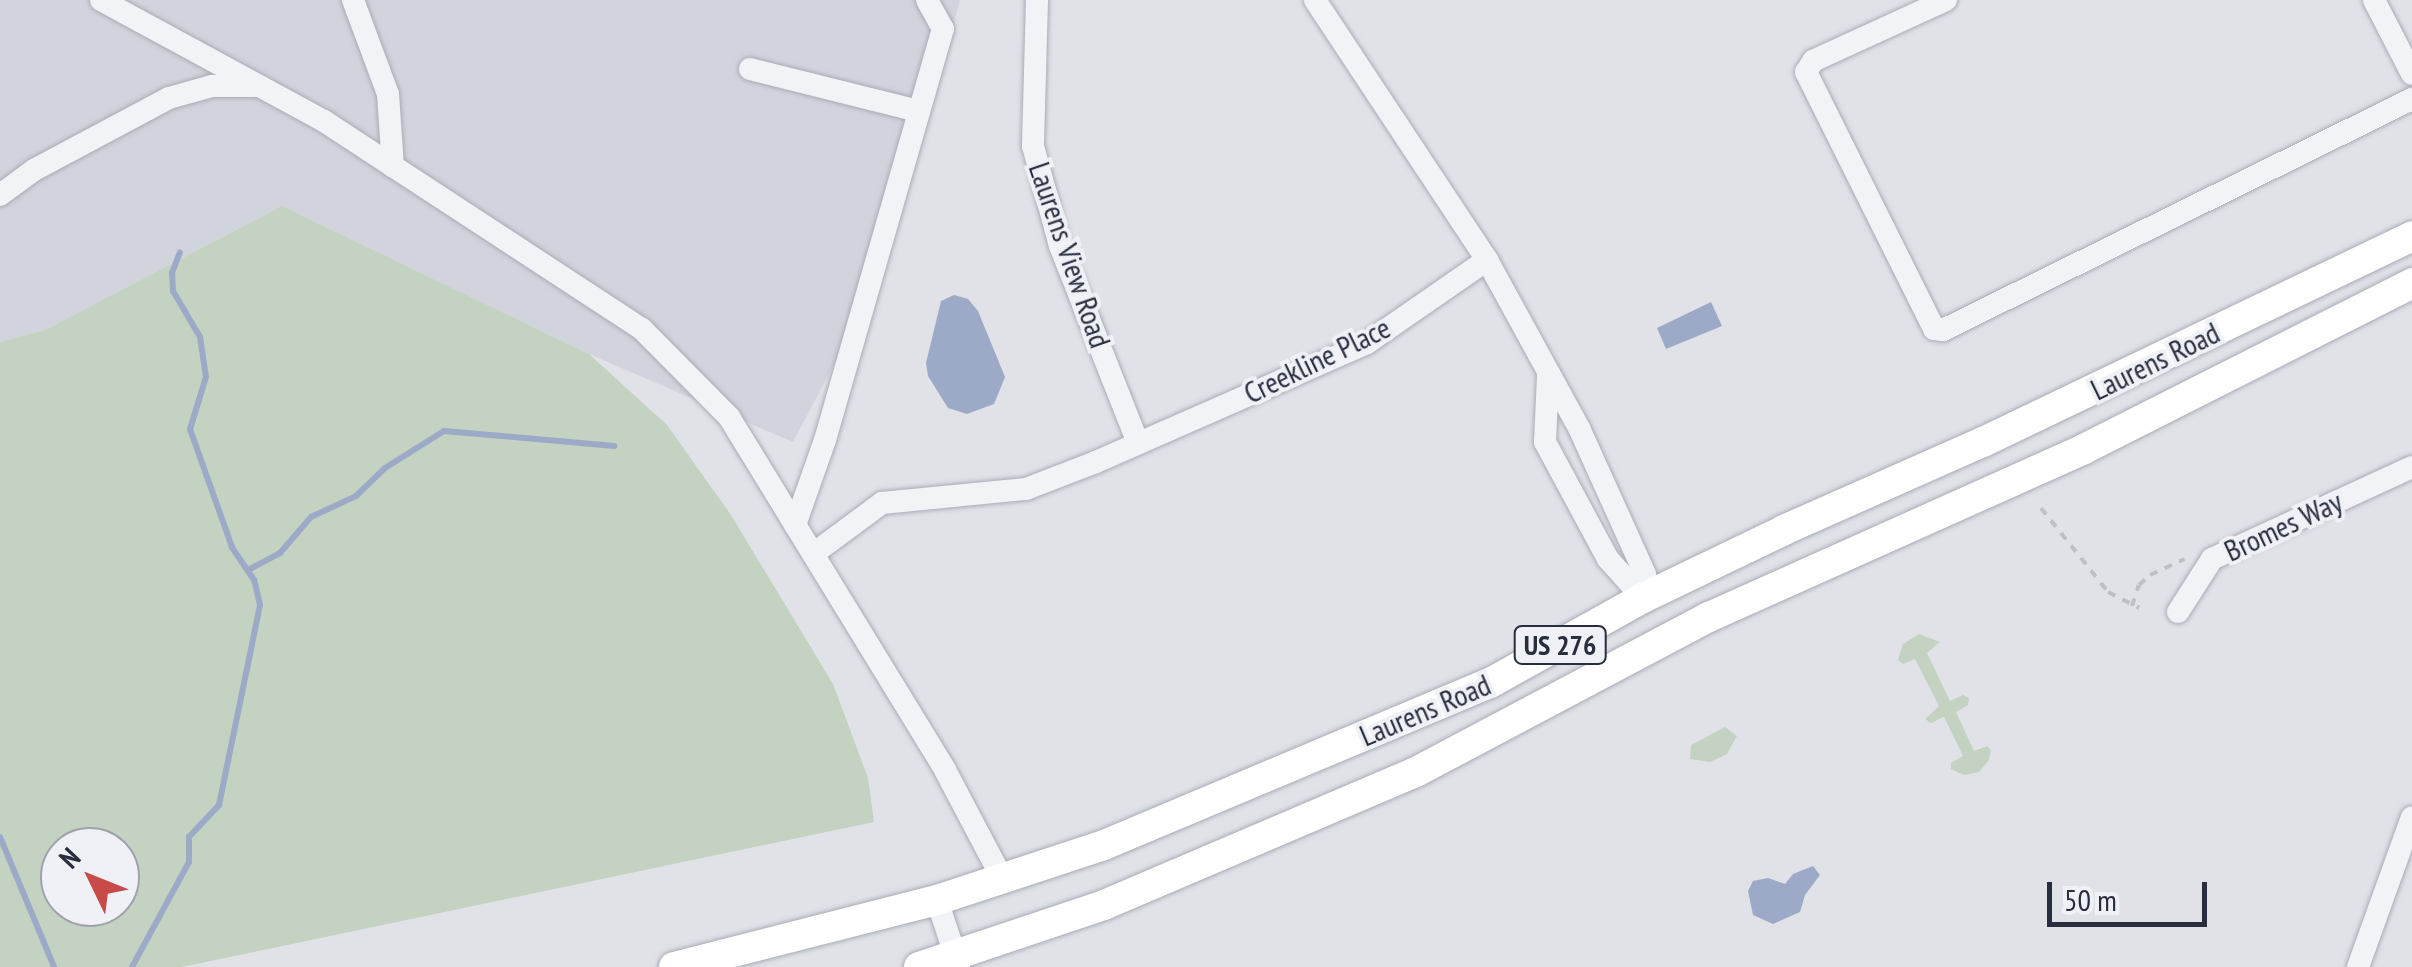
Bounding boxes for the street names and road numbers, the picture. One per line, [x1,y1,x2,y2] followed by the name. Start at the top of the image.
[1021,157,1119,353] street label: Laurens View Road
[1238,309,1396,411] street label: Creekline Place
[2085,314,2225,408] street label: Laurens Road
[2218,483,2348,569] street label: Bromes Way
[1512,622,1608,668] road number: US 276
[1354,666,1496,754] street label: Laurens Road

